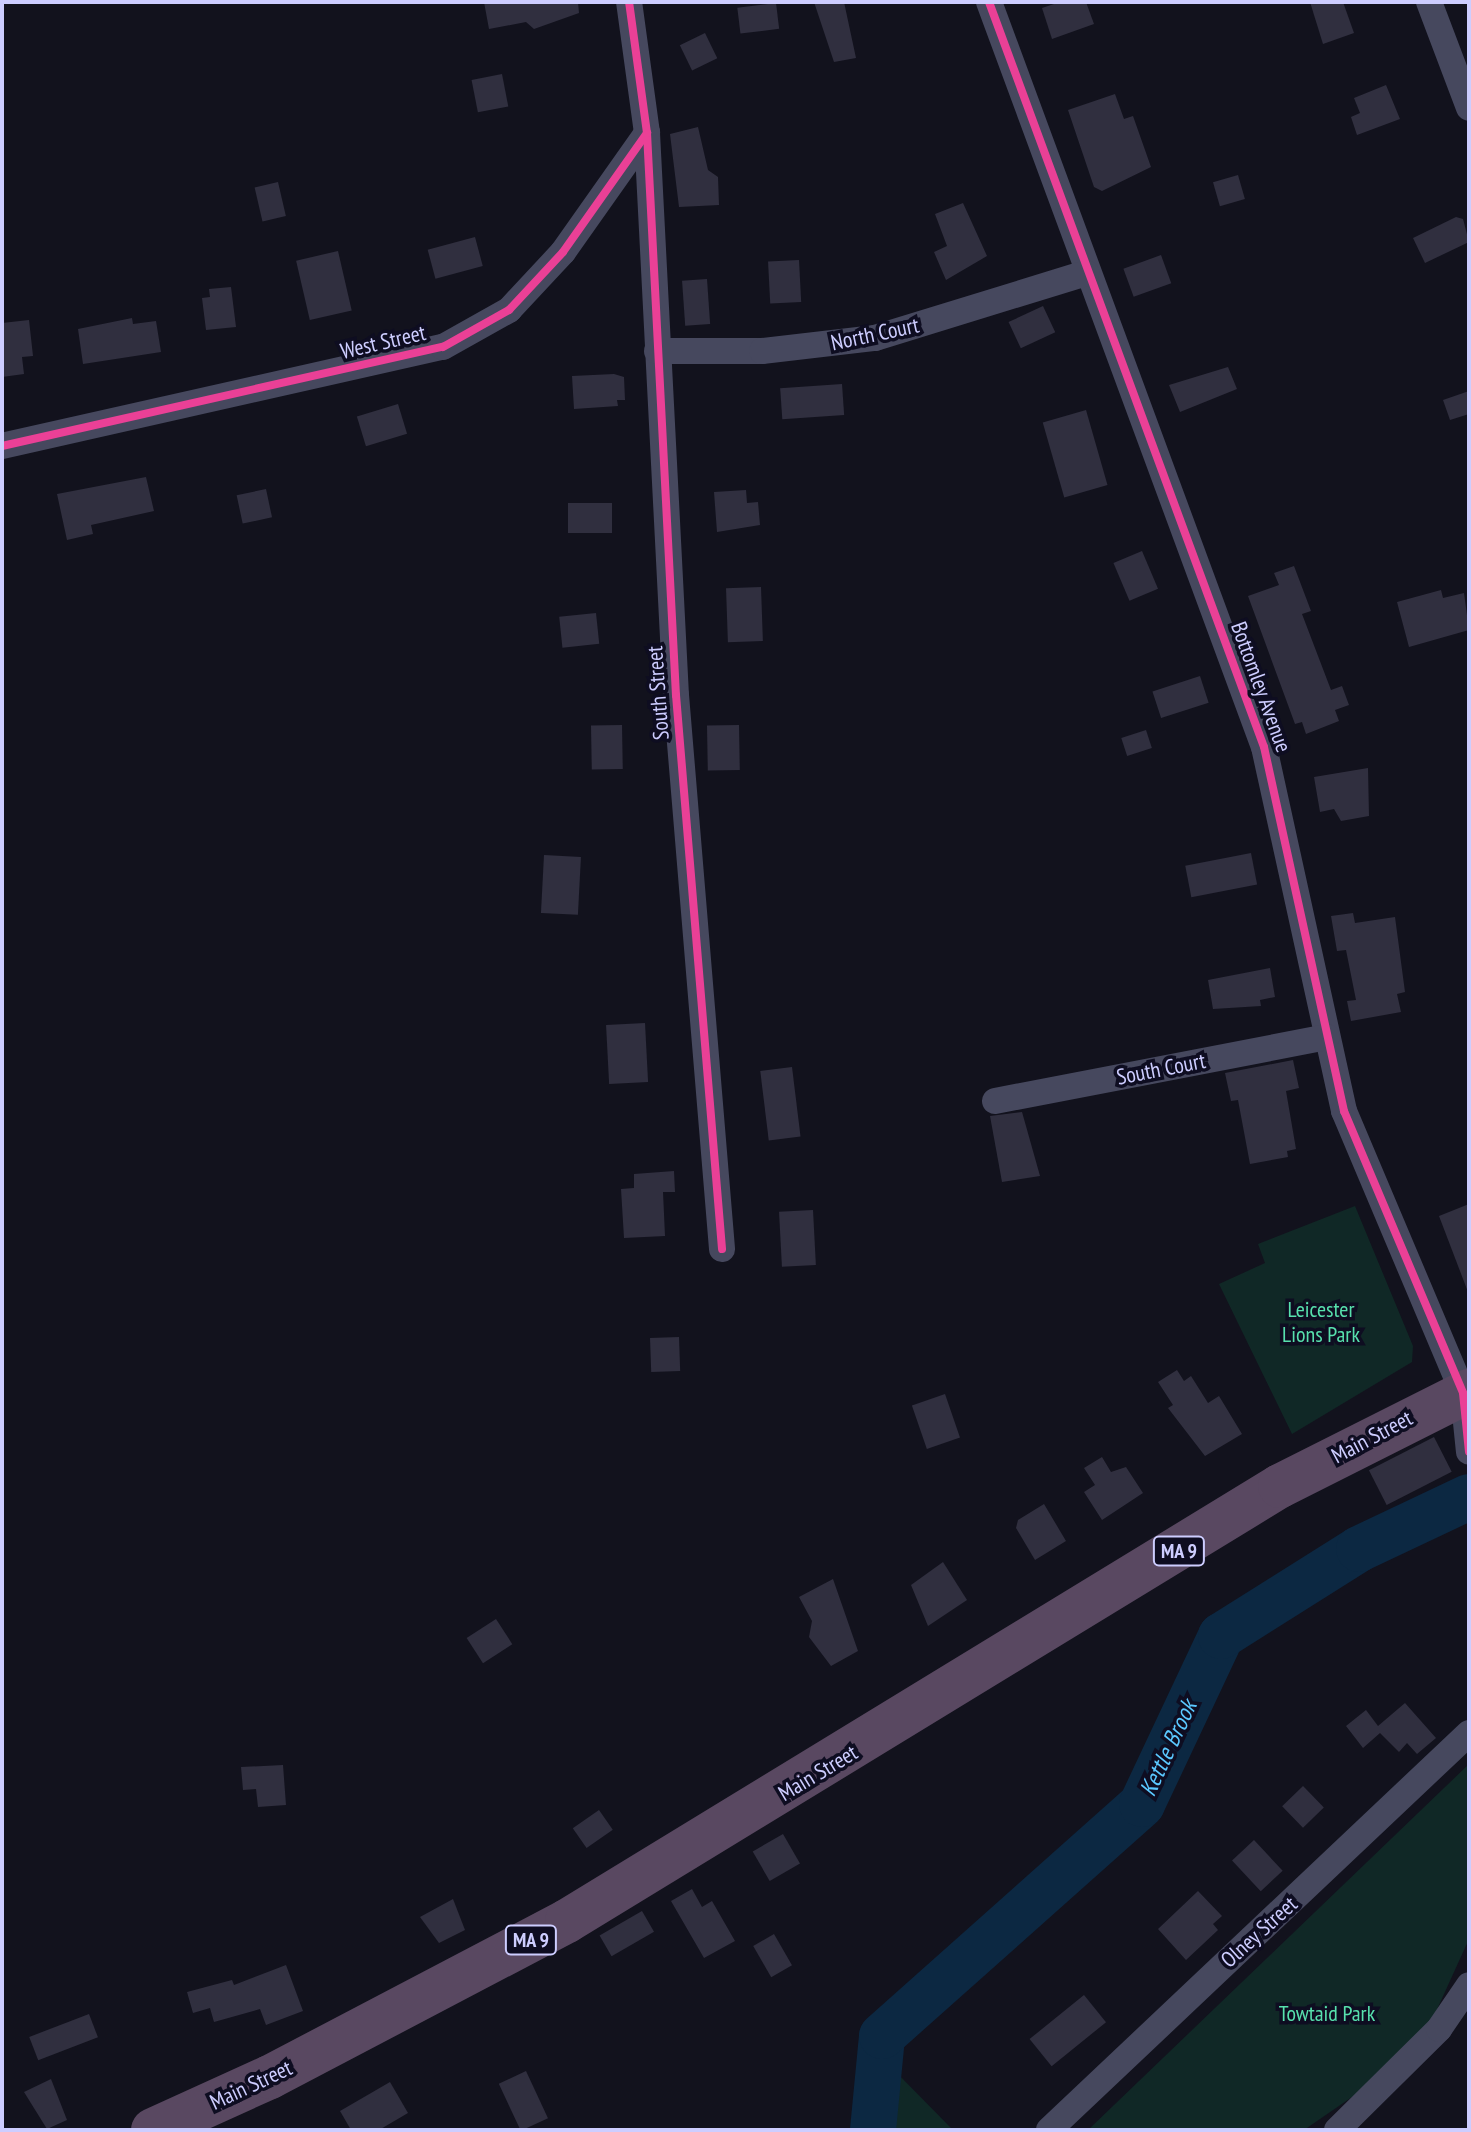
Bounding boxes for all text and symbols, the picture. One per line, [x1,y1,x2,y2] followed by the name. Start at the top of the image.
[829,312,921,356] street label: North Court
[338,319,428,365] street label: West Street
[1225,618,1297,756] street label: Bottomley Avenue
[642,645,674,741] street label: South Street
[1114,1047,1208,1091] street label: South Court
[1282,1296,1360,1348] park label: Leicester Lions Park
[1327,1405,1417,1469] street label: Main Street
[1151,1535,1207,1567] road number: MA 9
[1133,1695,1203,1801] water label: Kettle Brook
[774,1739,862,1807] street label: Main Street
[1215,1891,1303,1973] street label: Olney Street
[503,1924,559,1956] road number: MA 9
[1279,2001,1375,2027] park label: Towtaid Park
[206,2055,296,2115] street label: Main Street

